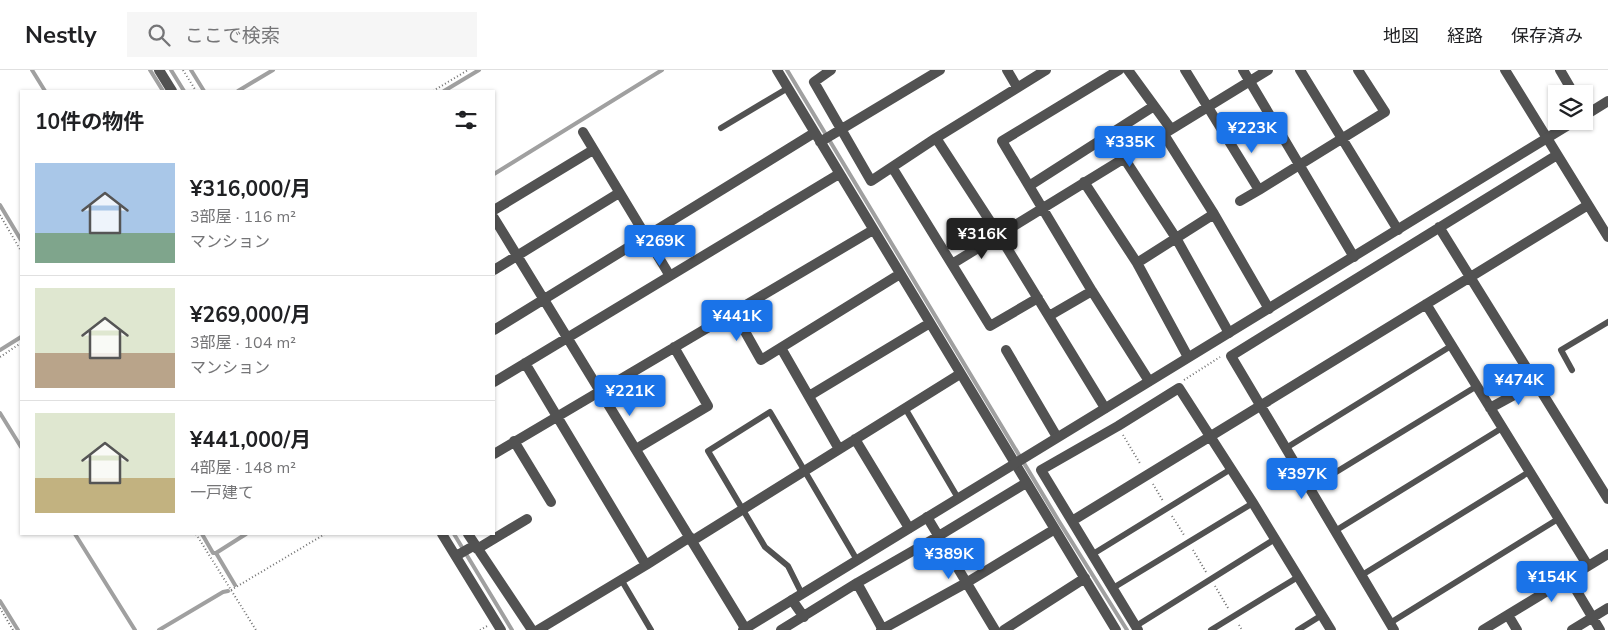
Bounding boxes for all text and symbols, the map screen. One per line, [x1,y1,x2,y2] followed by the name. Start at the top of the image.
[127,12,477,57] search box
[25,19,97,51] text: Nestly
[145,21,173,49] icon: search
[185,23,280,49] text: ここで検索
[1383,24,1419,48] text: 地図
[1447,24,1483,48] text: 経路
[1511,24,1583,48] text: 保存済み
[1548,85,1593,130] map controls
[1548,85,1593,130] button: layers
[452,106,480,134] icon: filters
[35,108,144,136] text: 10件の物件
[1217,112,1287,154] pin: ¥223K
[1227,117,1277,139] text: ¥223K
[1095,126,1165,168] pin: ¥335K
[1105,131,1155,153] text: ¥335K
[190,175,311,203] text: ¥316,000/月
[75,183,135,243] icon: home
[190,206,296,228] text: 3部屋 · 116 m²
[947,218,1017,260] pin: ¥316K
[957,223,1007,245] text: ¥316K
[625,224,695,267] pin: ¥269K
[635,230,685,252] text: ¥269K
[190,231,270,253] text: マンション
[702,300,772,342] pin: ¥441K
[190,301,311,329] text: ¥269,000/月
[712,305,762,327] text: ¥441K
[75,308,135,368] icon: home
[190,332,296,354] text: 3部屋 · 104 m²
[190,357,270,379] text: マンション
[1484,364,1554,406] pin: ¥474K
[1494,369,1544,391] text: ¥474K
[595,374,665,417] pin: ¥221K
[605,380,655,402] text: ¥221K
[190,426,311,454] text: ¥441,000/月
[75,433,135,493] icon: home
[190,457,296,479] text: 4部屋 · 148 m²
[1267,458,1337,500] pin: ¥397K
[1277,463,1327,485] text: ¥397K
[190,482,254,504] text: 一戸建て
[914,538,984,580] pin: ¥389K
[924,543,974,565] text: ¥389K
[1517,560,1587,603] pin: ¥154K
[1527,566,1577,588] text: ¥154K

